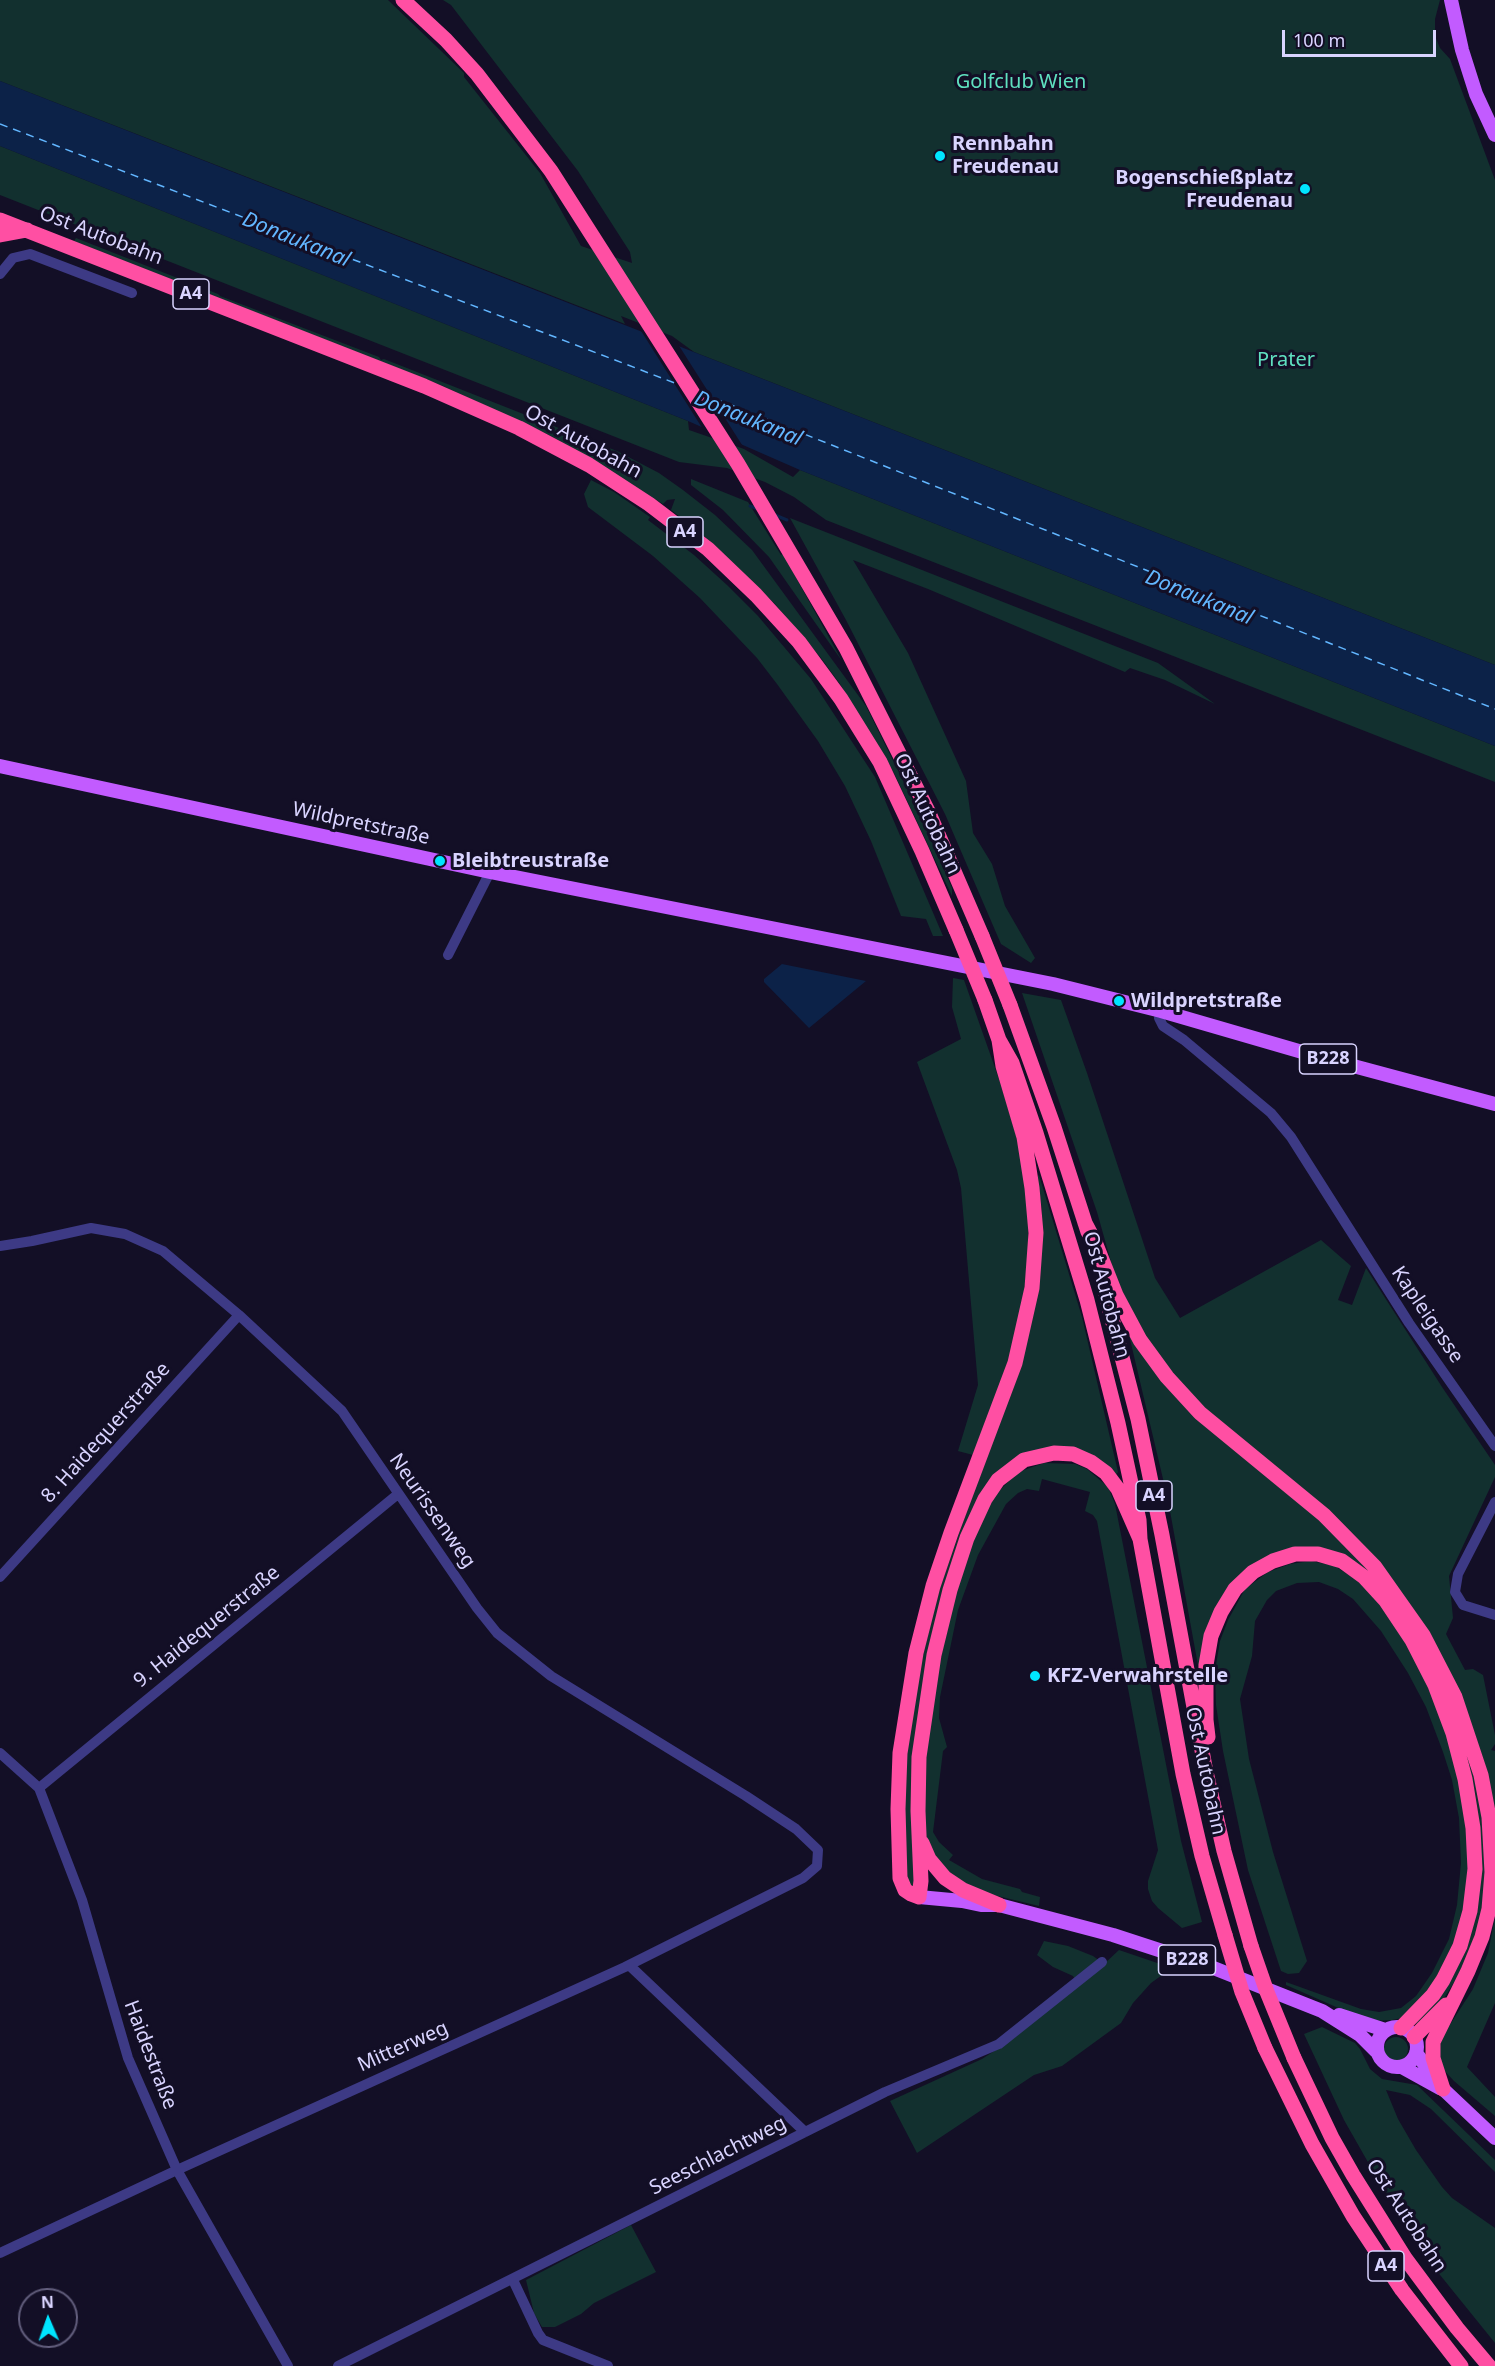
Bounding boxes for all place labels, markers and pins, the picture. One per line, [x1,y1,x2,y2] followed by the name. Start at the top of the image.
[952,132,1059,179] place label: Rennbahn Freudenau
[933,149,947,163] marker: Rennbahn Freudenau
[1115,166,1293,213] place label: Bogenschießplatz Freudenau
[1298,182,1312,196] marker: Bogenschießplatz Freudenau
[452,849,609,873] place label: Bleibtreustraße
[433,854,447,868] marker: Bleibtreustraße
[1131,989,1282,1013] place label: Wildpretstraße
[1112,994,1126,1008] marker: Wildpretstraße
[1047,1664,1228,1688] place label: KFZ-Verwahrstelle
[1028,1669,1042,1683] marker: KFZ-Verwahrstelle

